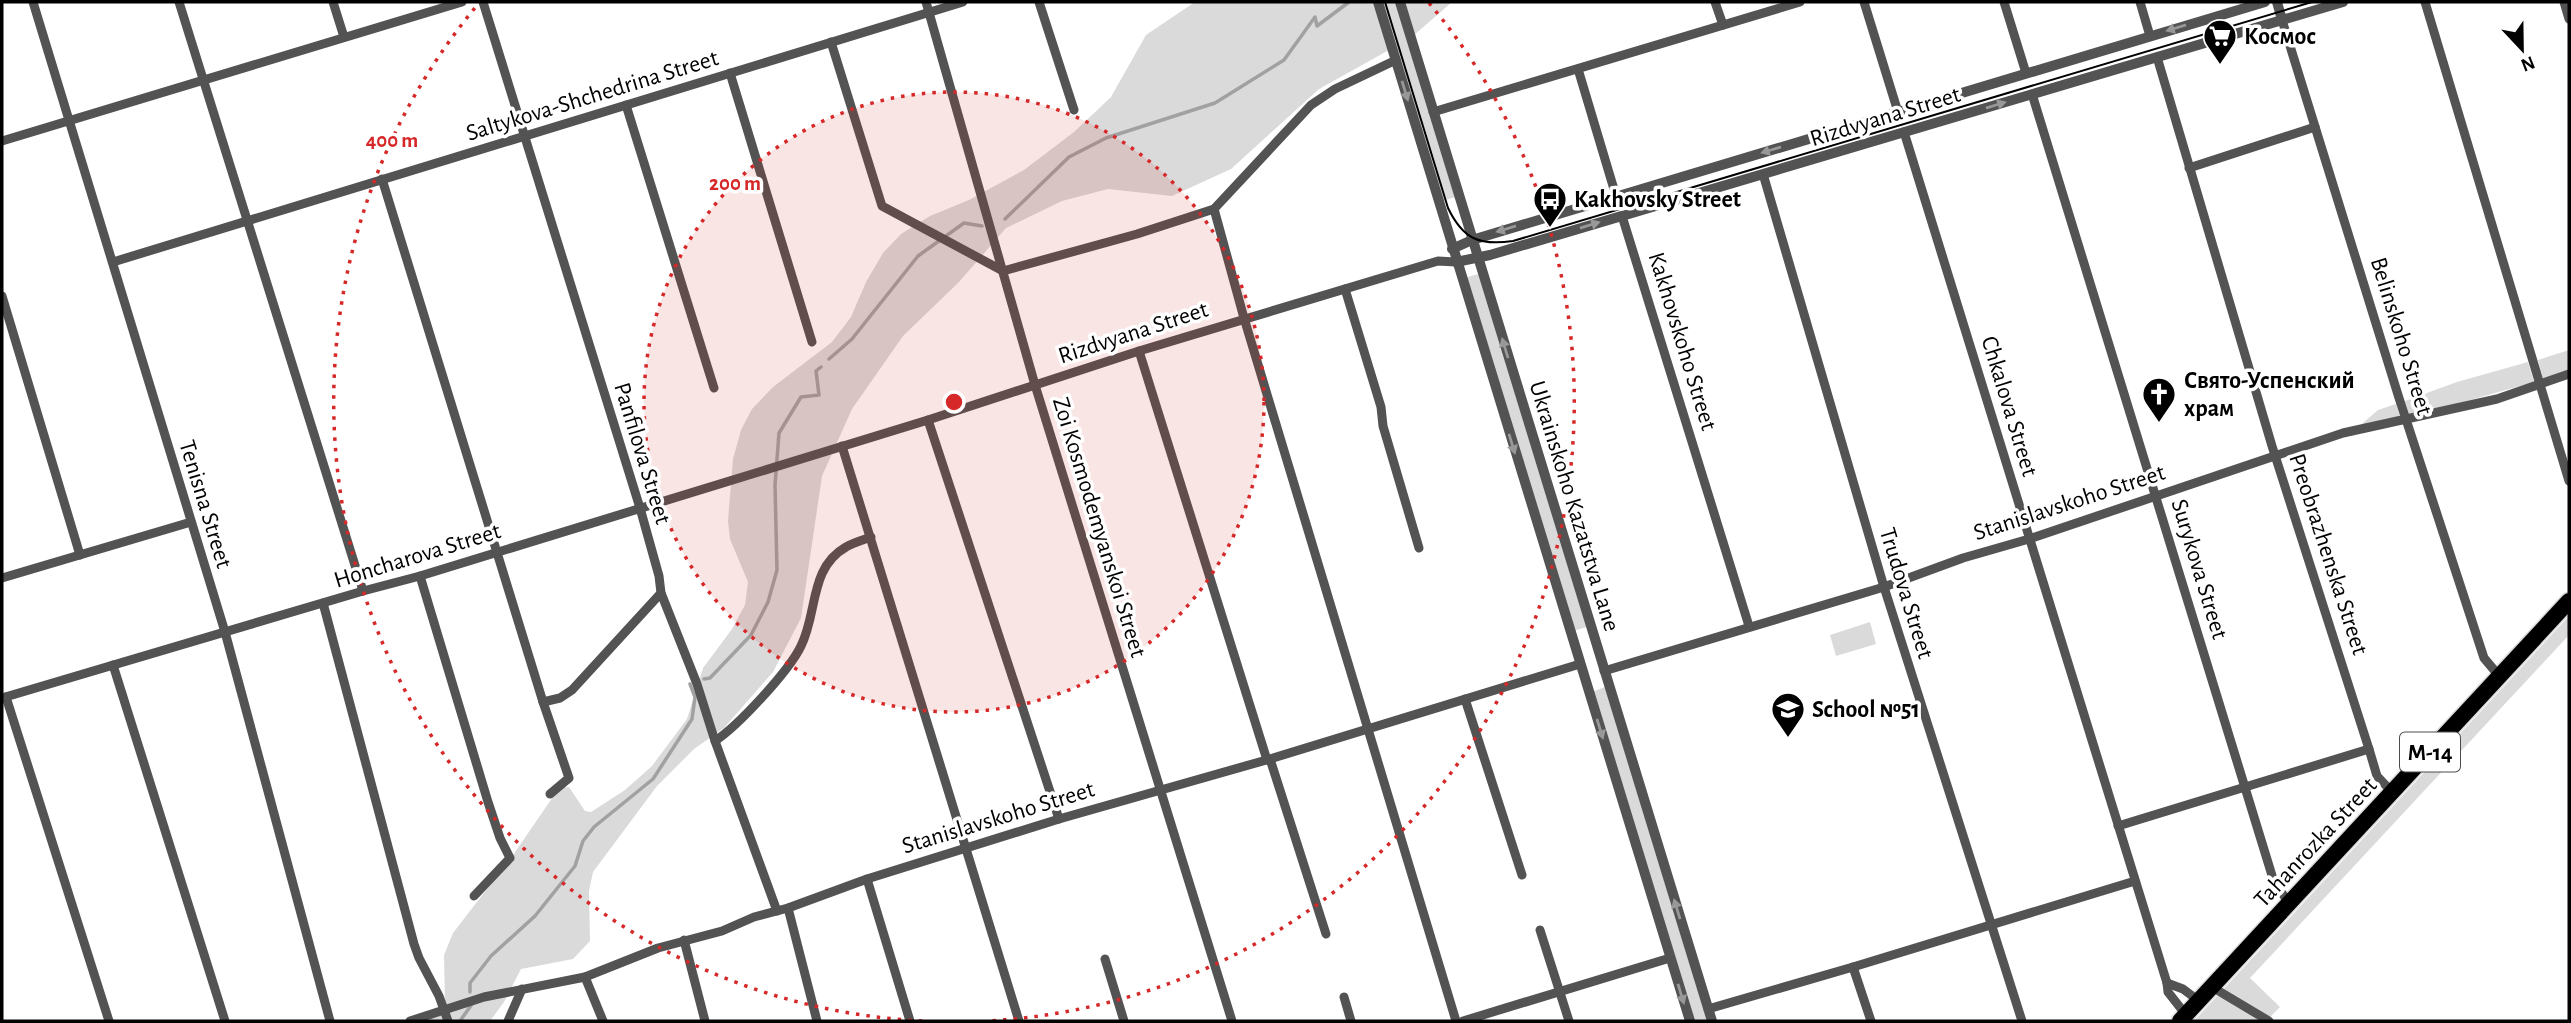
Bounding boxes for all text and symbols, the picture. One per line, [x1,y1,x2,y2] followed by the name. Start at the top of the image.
[2487,14,2557,84] north arrow
[2201,17,2239,66] supermarket icon: Космос
[2166,24,2187,34] one-way arrow
[2244,25,2316,49] place label: Космос
[463,46,722,146] street label: Saltykova-Shchedrina Street
[2518,52,2537,75] text: N
[1400,80,1410,101] one-way arrow
[1807,83,1964,151] street label: Rizdvyana Street
[1986,99,2007,109] one-way arrow
[366,130,418,151] text: 400 m
[1760,145,1781,155] one-way arrow
[709,173,761,194] text: 200 m
[1531,180,1569,229] bus stop icon: Kakhovsky Street
[1574,188,1741,212] place label: Kakhovsky Street
[1580,220,1601,230] one-way arrow
[1495,225,1516,235] one-way arrow
[1644,249,1721,434] street label: Kakhovskoho Street
[2366,254,2437,418] street label: Belinskoho Street
[1055,297,1211,368] street label: Rizdvyana Street
[1976,333,2042,480] street label: Chkalova Street
[1499,337,1510,358] one-way arrow
[2184,369,2355,421] place label: Свято-Успенский храм
[2140,375,2178,424] church icon: Свято-Успенский храм
[1524,378,1624,634] street label: Ukrainskoho Kazatstva Lane
[609,380,675,527] street label: Panfilova Street
[942,390,966,414] centre of rings
[1048,394,1150,661] street label: Zoi Kosmodemyanskoi Street
[1508,434,1518,455] one-way arrow
[174,438,236,571] street label: Tenisna Street
[2284,451,2372,658] street label: Preobrazhenska Street
[1971,461,2168,545] street label: Stanislavskoho Street
[2166,496,2232,642] street label: Surykova Street
[331,519,504,593] street label: Honcharova Street
[1875,525,1937,662] street label: Trudova Street
[1769,690,1807,739] school or university icon: School №51
[1812,698,1920,722] place label: School №51
[1595,719,1606,740] one-way arrow
[2400,732,2460,772] road number: М-14
[2250,773,2382,912] street label: Tahanrozka Street
[899,777,1098,859] street label: Stanislavskoho Street
[1672,899,1682,920] one-way arrow
[1677,983,1687,1004] one-way arrow

